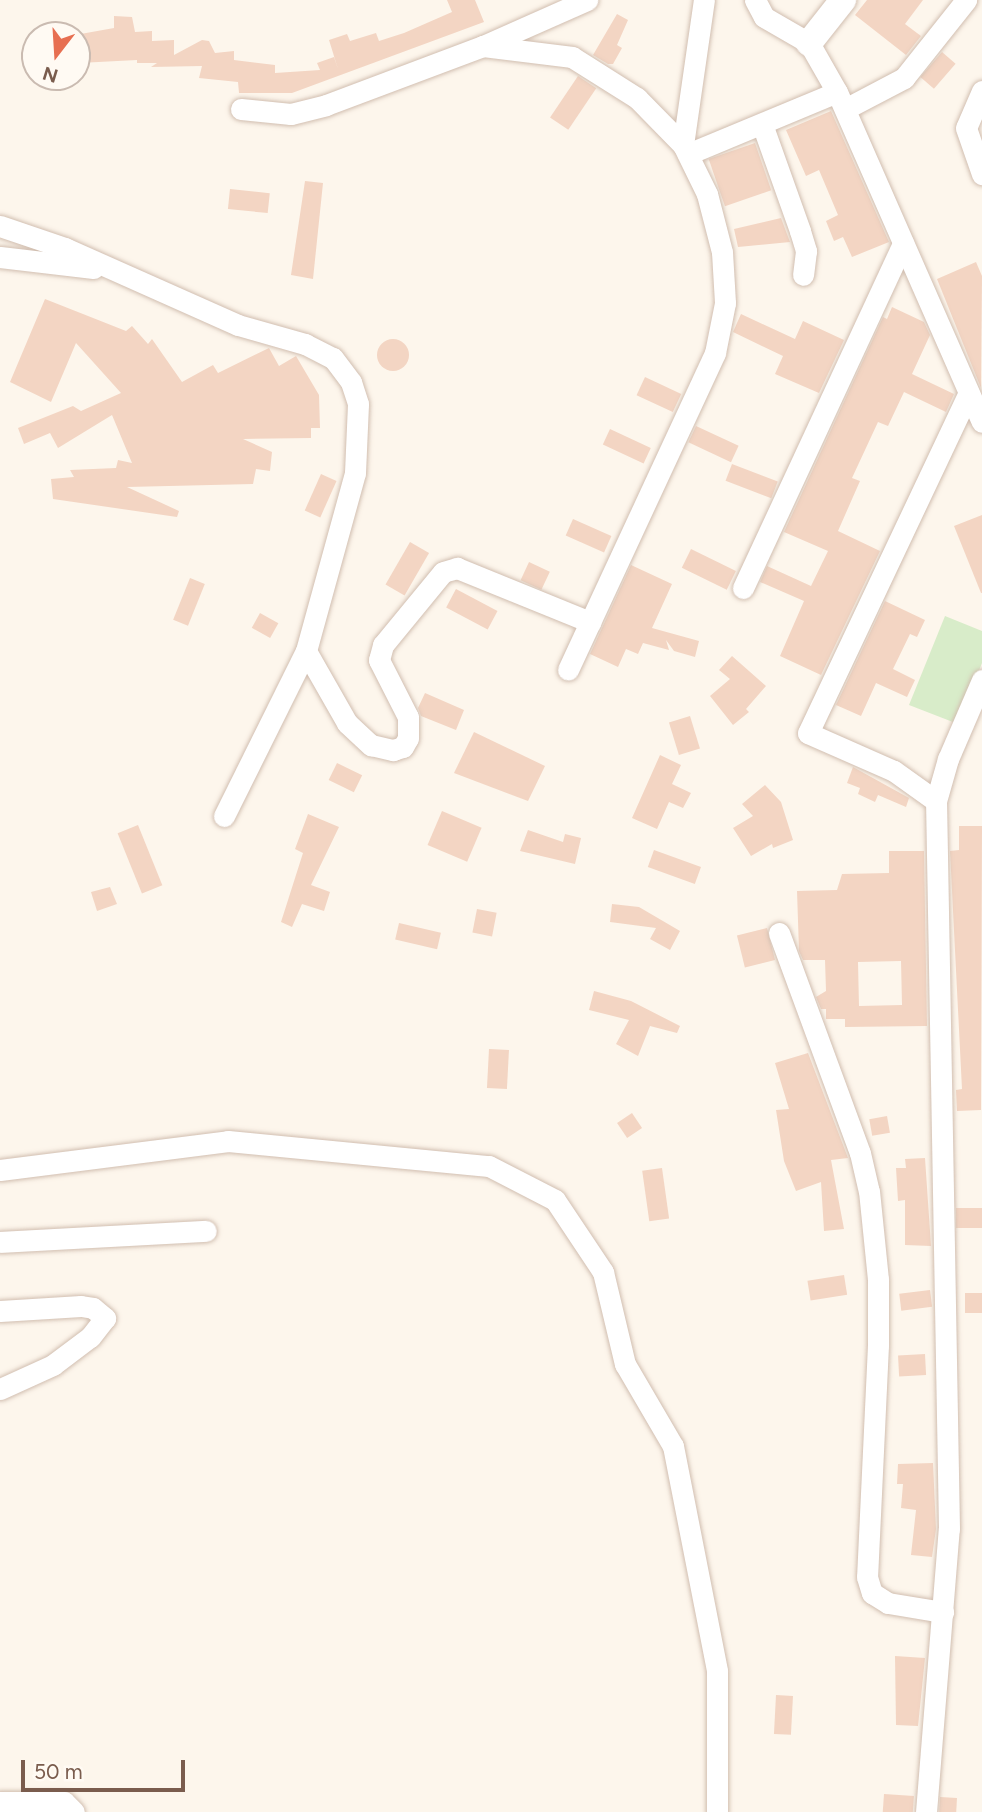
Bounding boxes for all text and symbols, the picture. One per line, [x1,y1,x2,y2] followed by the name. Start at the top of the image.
[21,21,91,91] north arrow
[40,62,61,88] text: N
[24,1745,189,1789] scale bar
[34,1759,83,1784] text: 50 m

